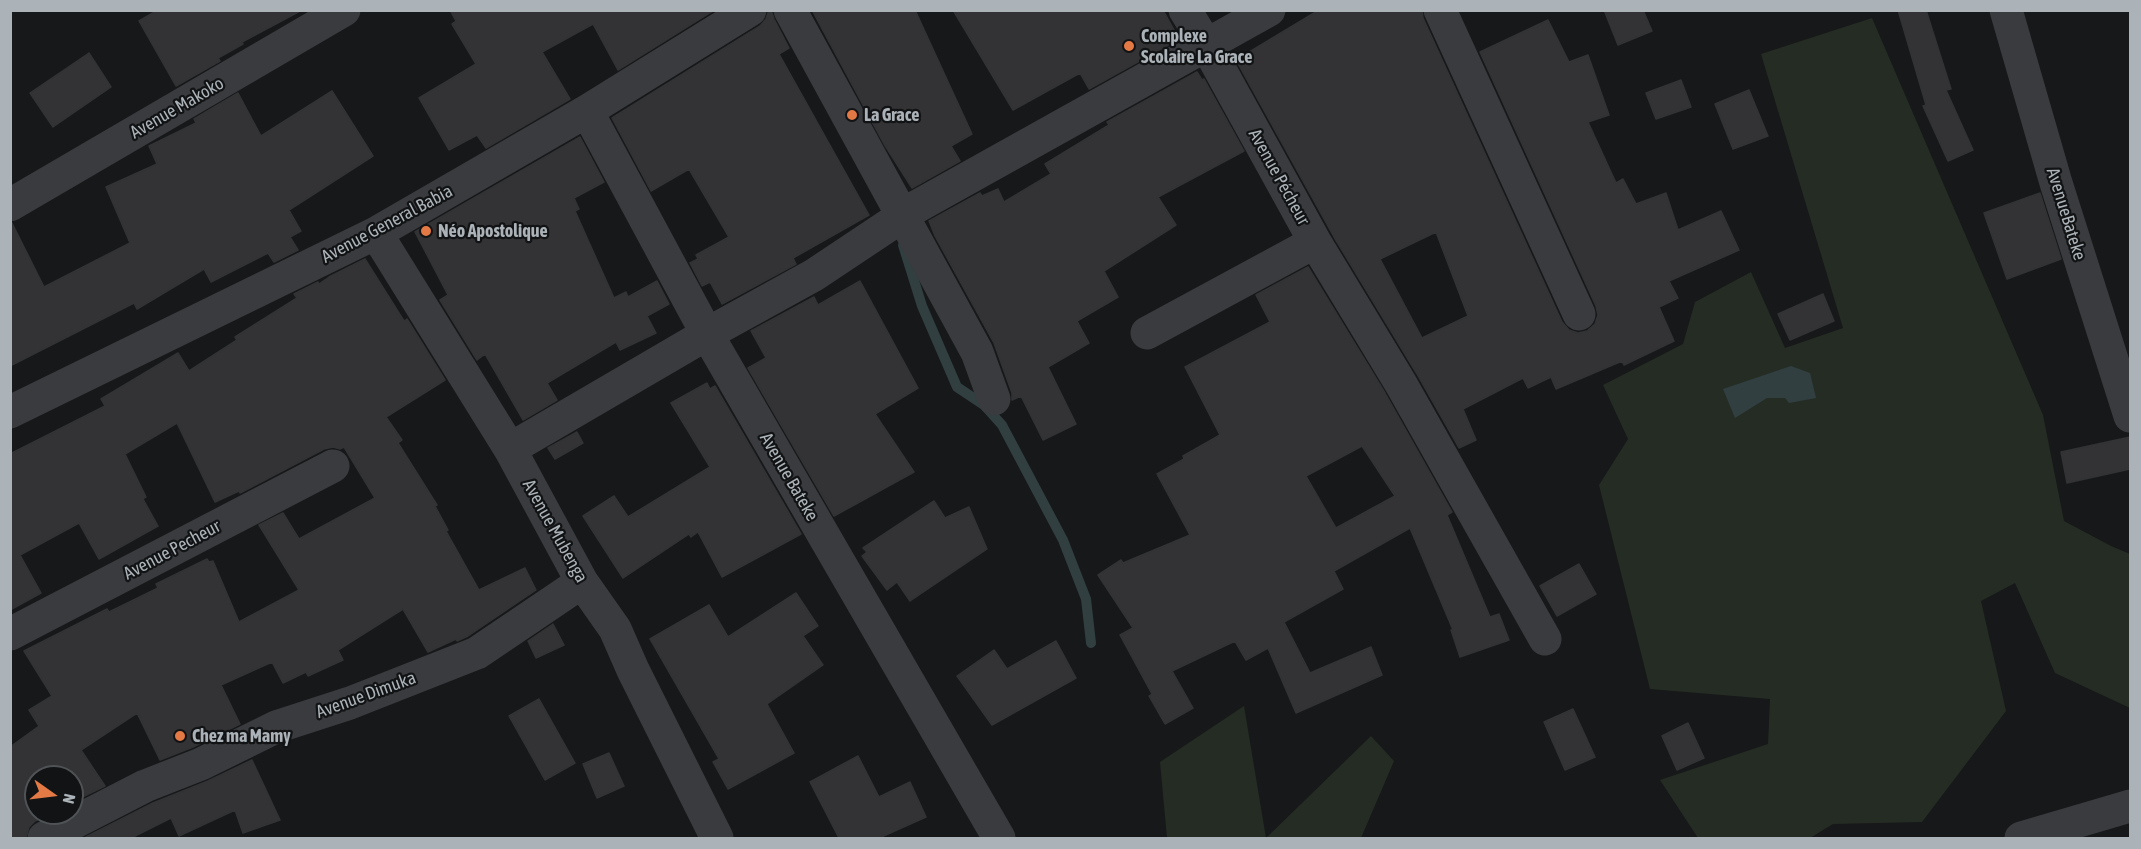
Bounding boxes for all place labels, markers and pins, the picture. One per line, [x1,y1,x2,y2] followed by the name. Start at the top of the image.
[1141,25,1252,68] place label: Complexe Scolaire La Grace
[1122,39,1136,53] marker: Complexe Scolaire La Grace
[864,104,919,126] place label: La Grace
[845,108,859,122] marker: La Grace
[438,220,548,242] place label: Néo Apostolique
[419,224,433,238] marker: Néo Apostolique
[192,725,291,747] place label: Chez ma Mamy
[173,729,187,743] marker: Chez ma Mamy

